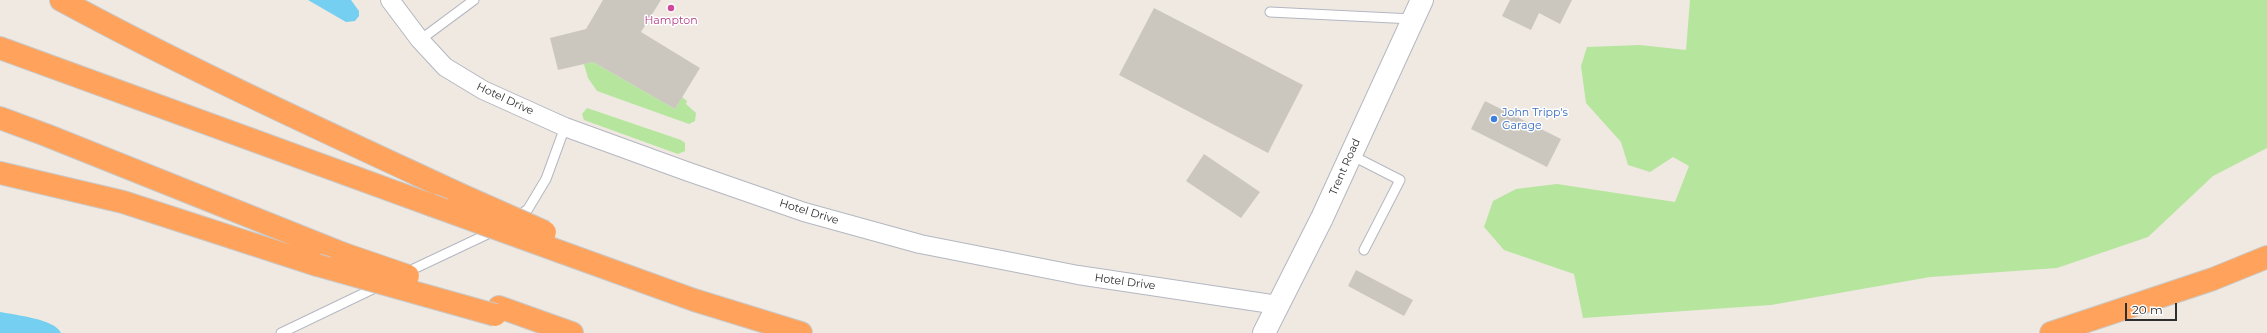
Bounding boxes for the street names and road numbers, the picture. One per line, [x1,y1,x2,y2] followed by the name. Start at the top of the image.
[474,80,536,118] street label: Hotel Drive
[1327,137,1363,197] street label: Trent Road
[778,197,840,227] street label: Hotel Drive
[1094,271,1156,293] street label: Hotel Drive

